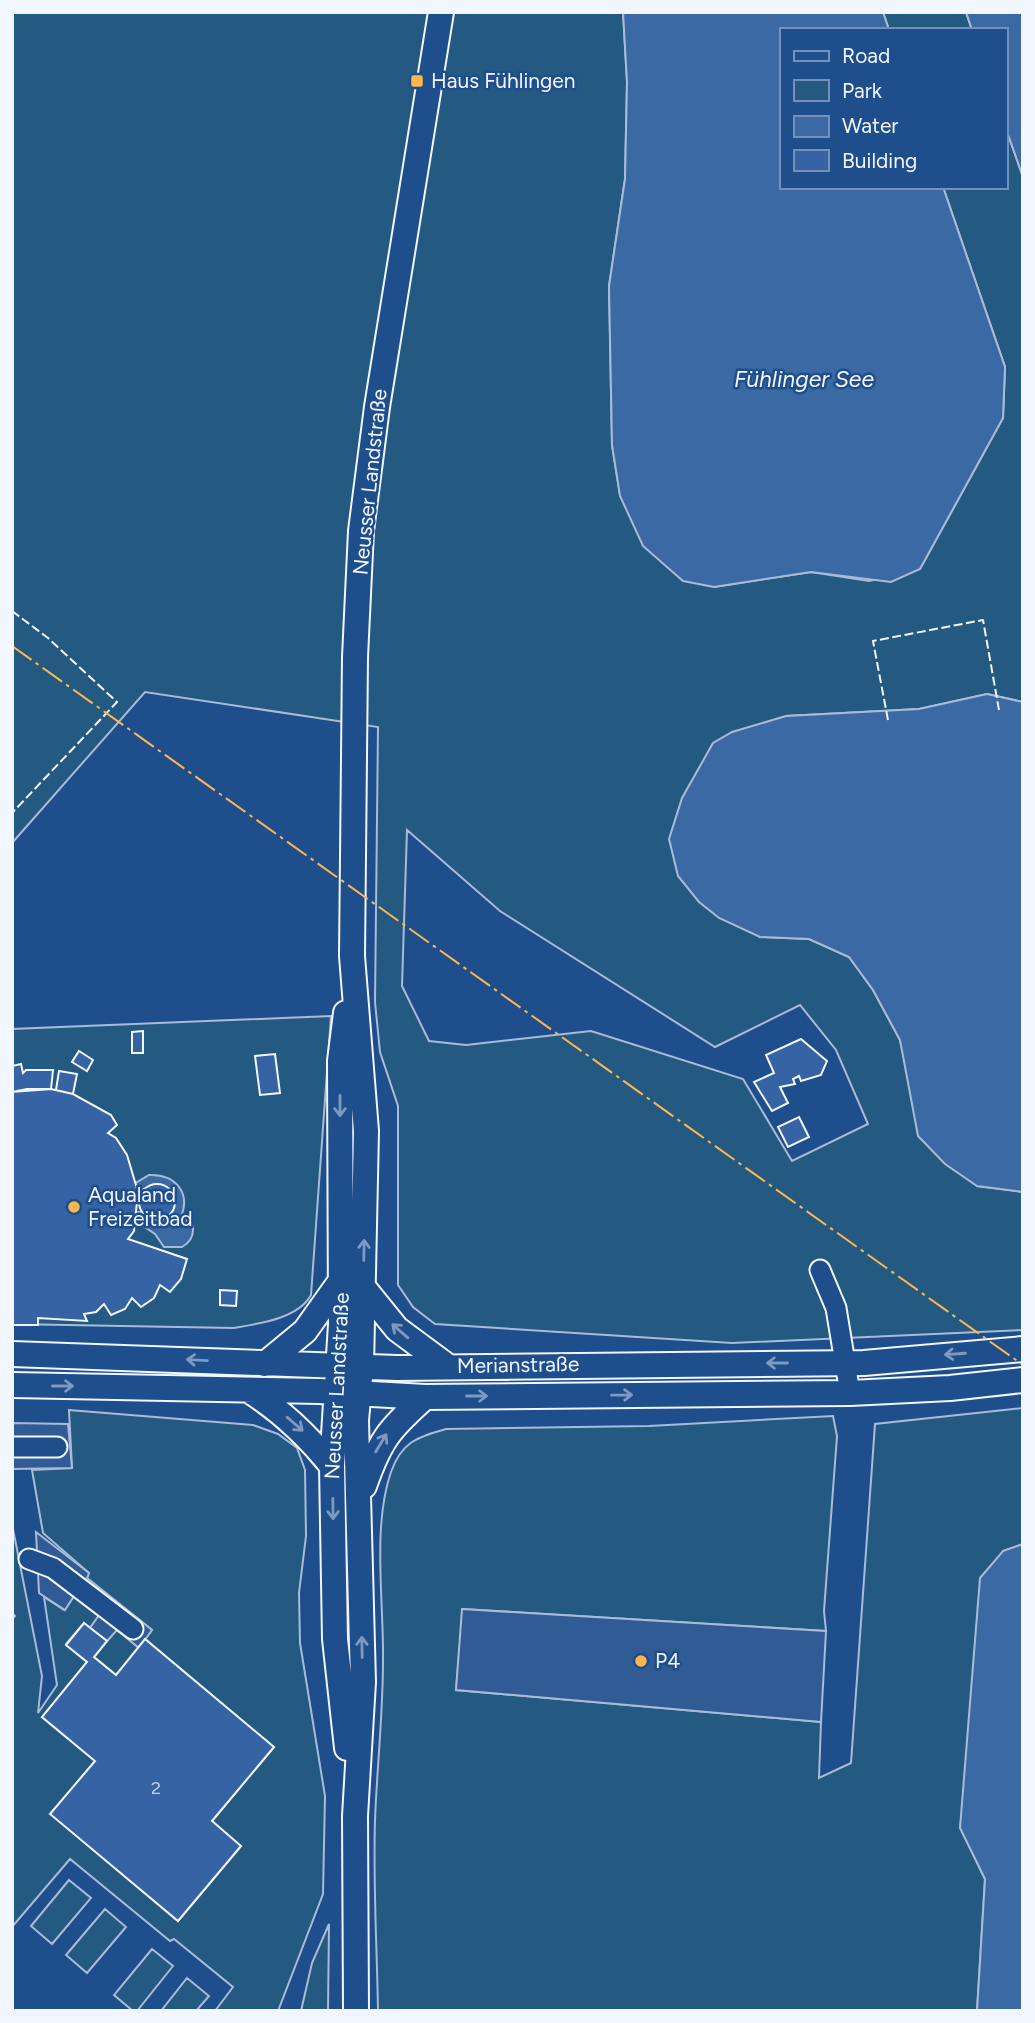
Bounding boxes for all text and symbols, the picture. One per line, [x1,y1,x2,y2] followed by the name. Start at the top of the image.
[780,28,1007,189] legend
[842,43,890,68] text: Road
[431,68,576,93] place label: Haus Fühlingen
[409,73,425,89] marker: Haus Fühlingen
[842,78,883,103] text: Park
[842,113,898,138] text: Water
[842,148,917,173] text: Building
[734,365,874,393] water label: Fühlinger See
[347,388,392,576] street label: Neusser Landstraße
[333,1094,347,1117] one-way arrow
[88,1182,193,1231] place label: Aqualand Freizeitbad
[66,1199,82,1215] marker: Aqualand Freizeitbad
[357,1239,370,1262] one-way arrow
[319,1292,354,1480] street label: Neusser Landstraße
[392,1323,410,1339] one-way arrow
[944,1348,966,1361] one-way arrow
[457,1351,579,1378] street label: Merianstraße
[187,1353,209,1366] one-way arrow
[766,1356,789,1370] one-way arrow
[51,1379,74,1393] one-way arrow
[610,1388,633,1402] one-way arrow
[465,1389,488,1403] one-way arrow
[286,1416,304,1432] one-way arrow
[375,1434,389,1454] one-way arrow
[326,1497,340,1520] one-way arrow
[355,1636,369,1659] one-way arrow
[655,1648,680,1673] place label: P4
[633,1653,649,1669] marker: P4
[151,1777,161,1799] house number: 2

